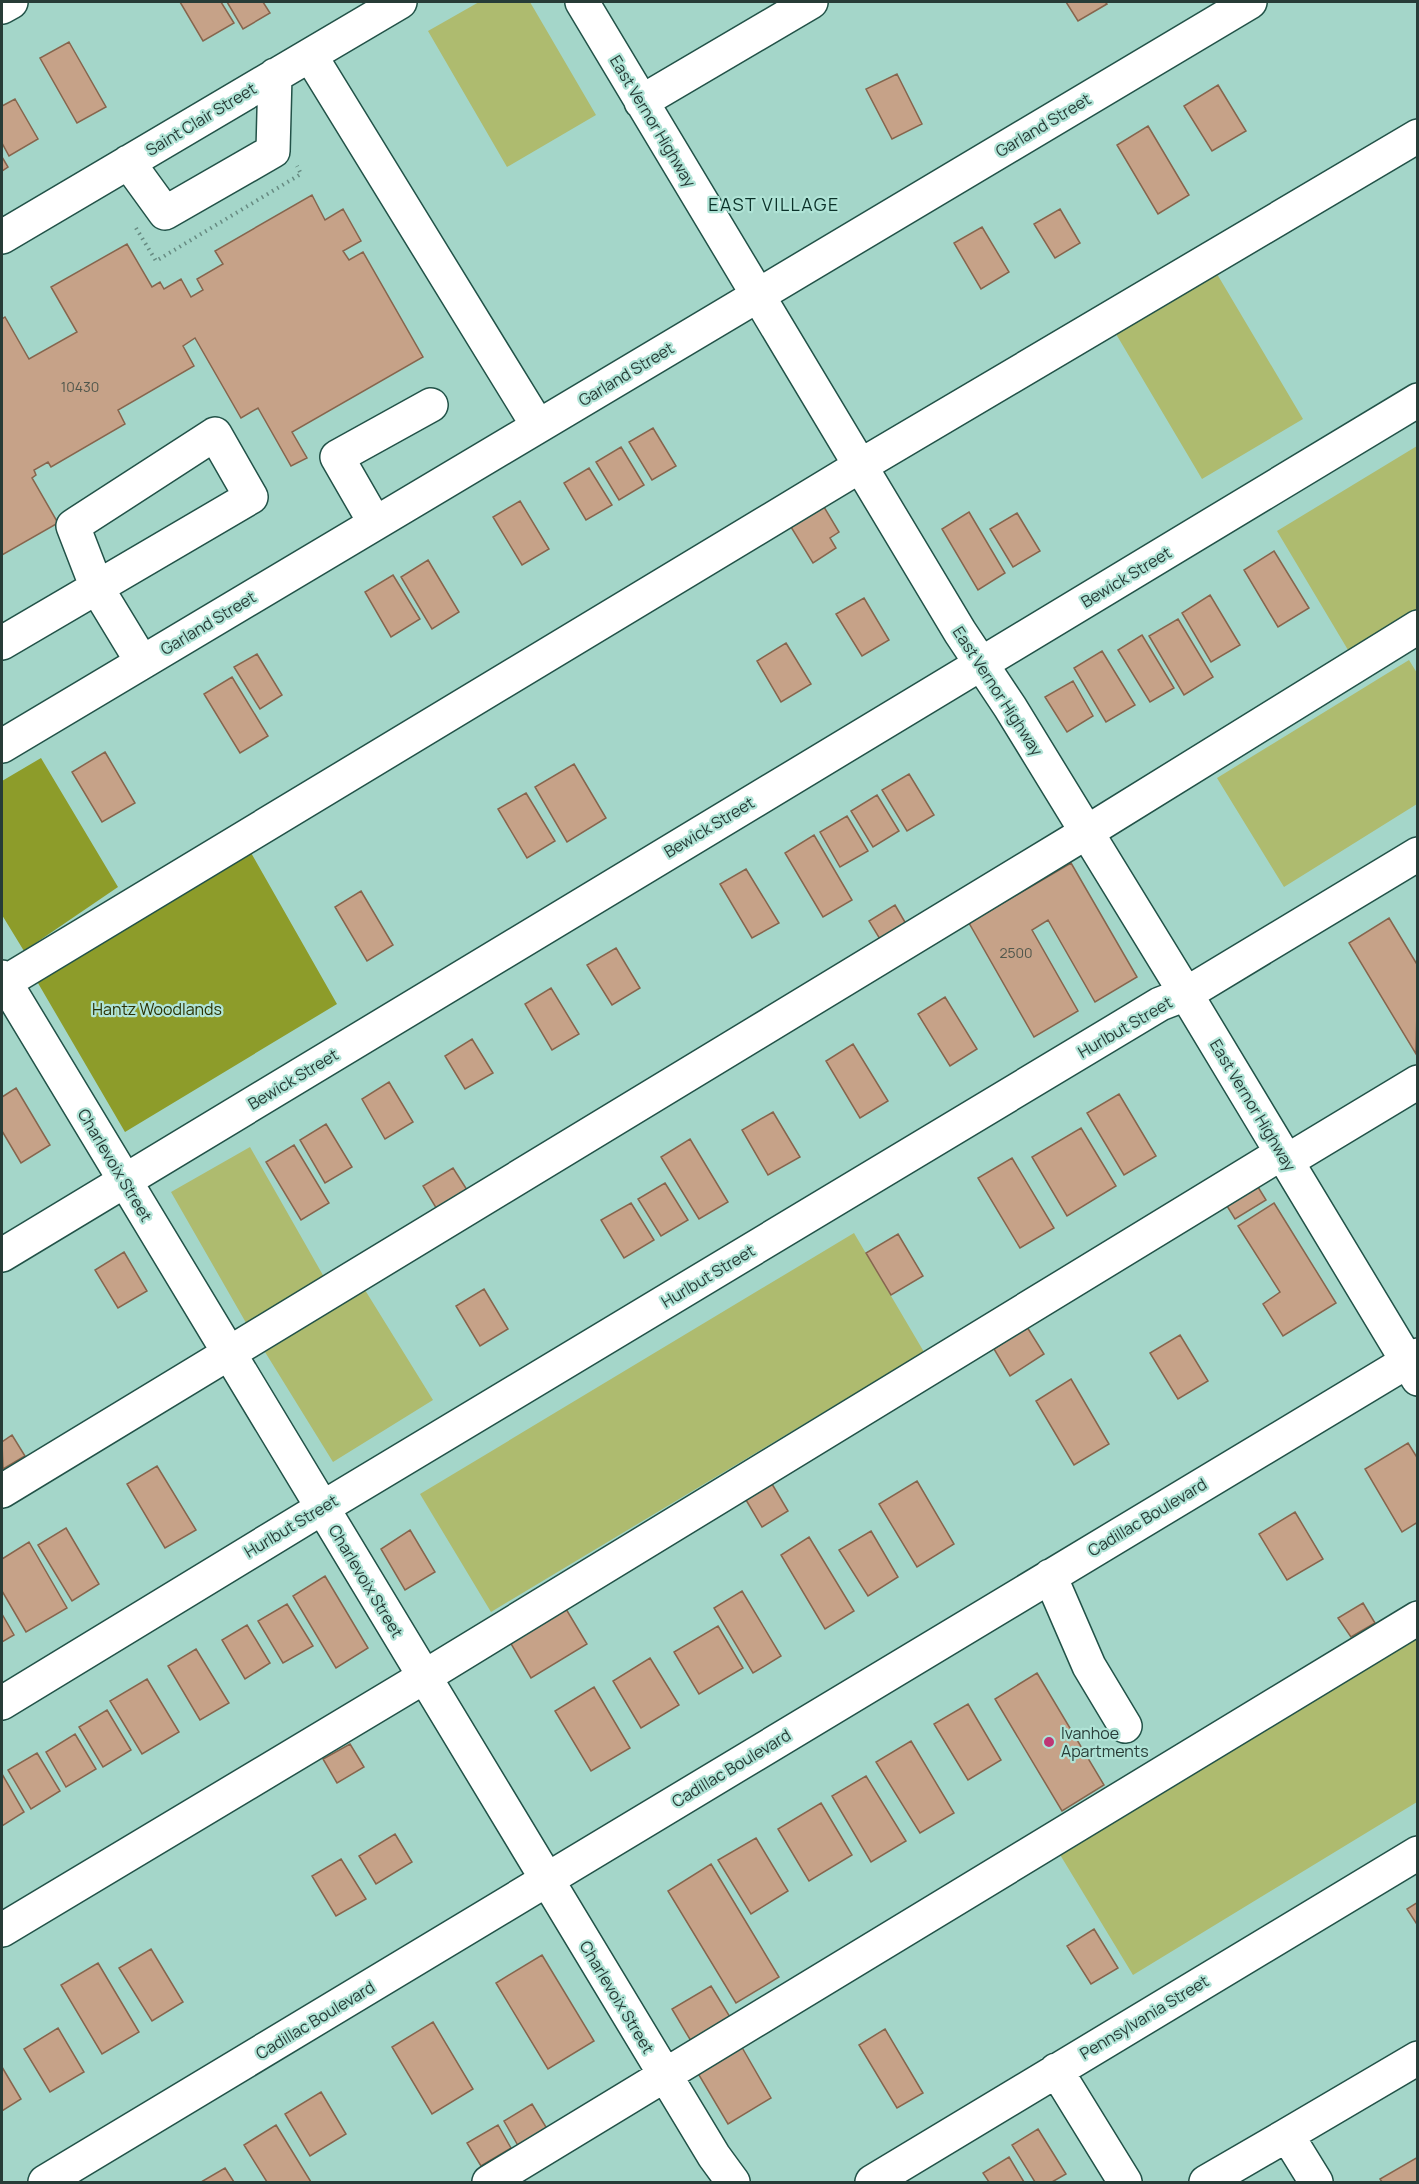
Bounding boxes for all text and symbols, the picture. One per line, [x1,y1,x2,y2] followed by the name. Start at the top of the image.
[605,51,701,191] street label: East Vernor Highway
[142,77,260,161] street label: Saint Clair Street
[991,88,1095,162] street label: Garland Street
[708,192,840,216] district label: EAST VILLAGE
[574,337,678,411] street label: Garland Street
[61,377,99,396] house number: 10430
[1077,541,1175,613] street label: Bewick Street
[156,586,260,660] street label: Garland Street
[948,622,1048,760] street label: East Vernor Highway
[660,791,758,863] street label: Bewick Street
[999,943,1033,962] house number: 2500
[1074,991,1176,1063] street label: Hurlbut Street
[92,998,222,1020] park label: Hantz Woodlands
[1205,1035,1301,1175] street label: East Vernor Highway
[244,1043,342,1115] street label: Bewick Street
[73,1104,157,1226] street label: Charlevoix Street
[657,1239,759,1313] street label: Hurlbut Street
[1083,1473,1211,1561] street label: Cadillac Boulevard
[240,1489,342,1563] street label: Hurlbut Street
[324,1520,408,1642] street label: Charlevoix Street
[1061,1722,1149,1762] place label: Ivanhoe Apartments
[667,1724,795,1812] street label: Cadillac Boulevard
[1042,1735,1056,1749] marker: Ivanhoe Apartments
[575,1936,659,2058] street label: Charlevoix Street
[1075,1970,1213,2064] street label: Pennsylvania Street
[251,1976,379,2064] street label: Cadillac Boulevard

